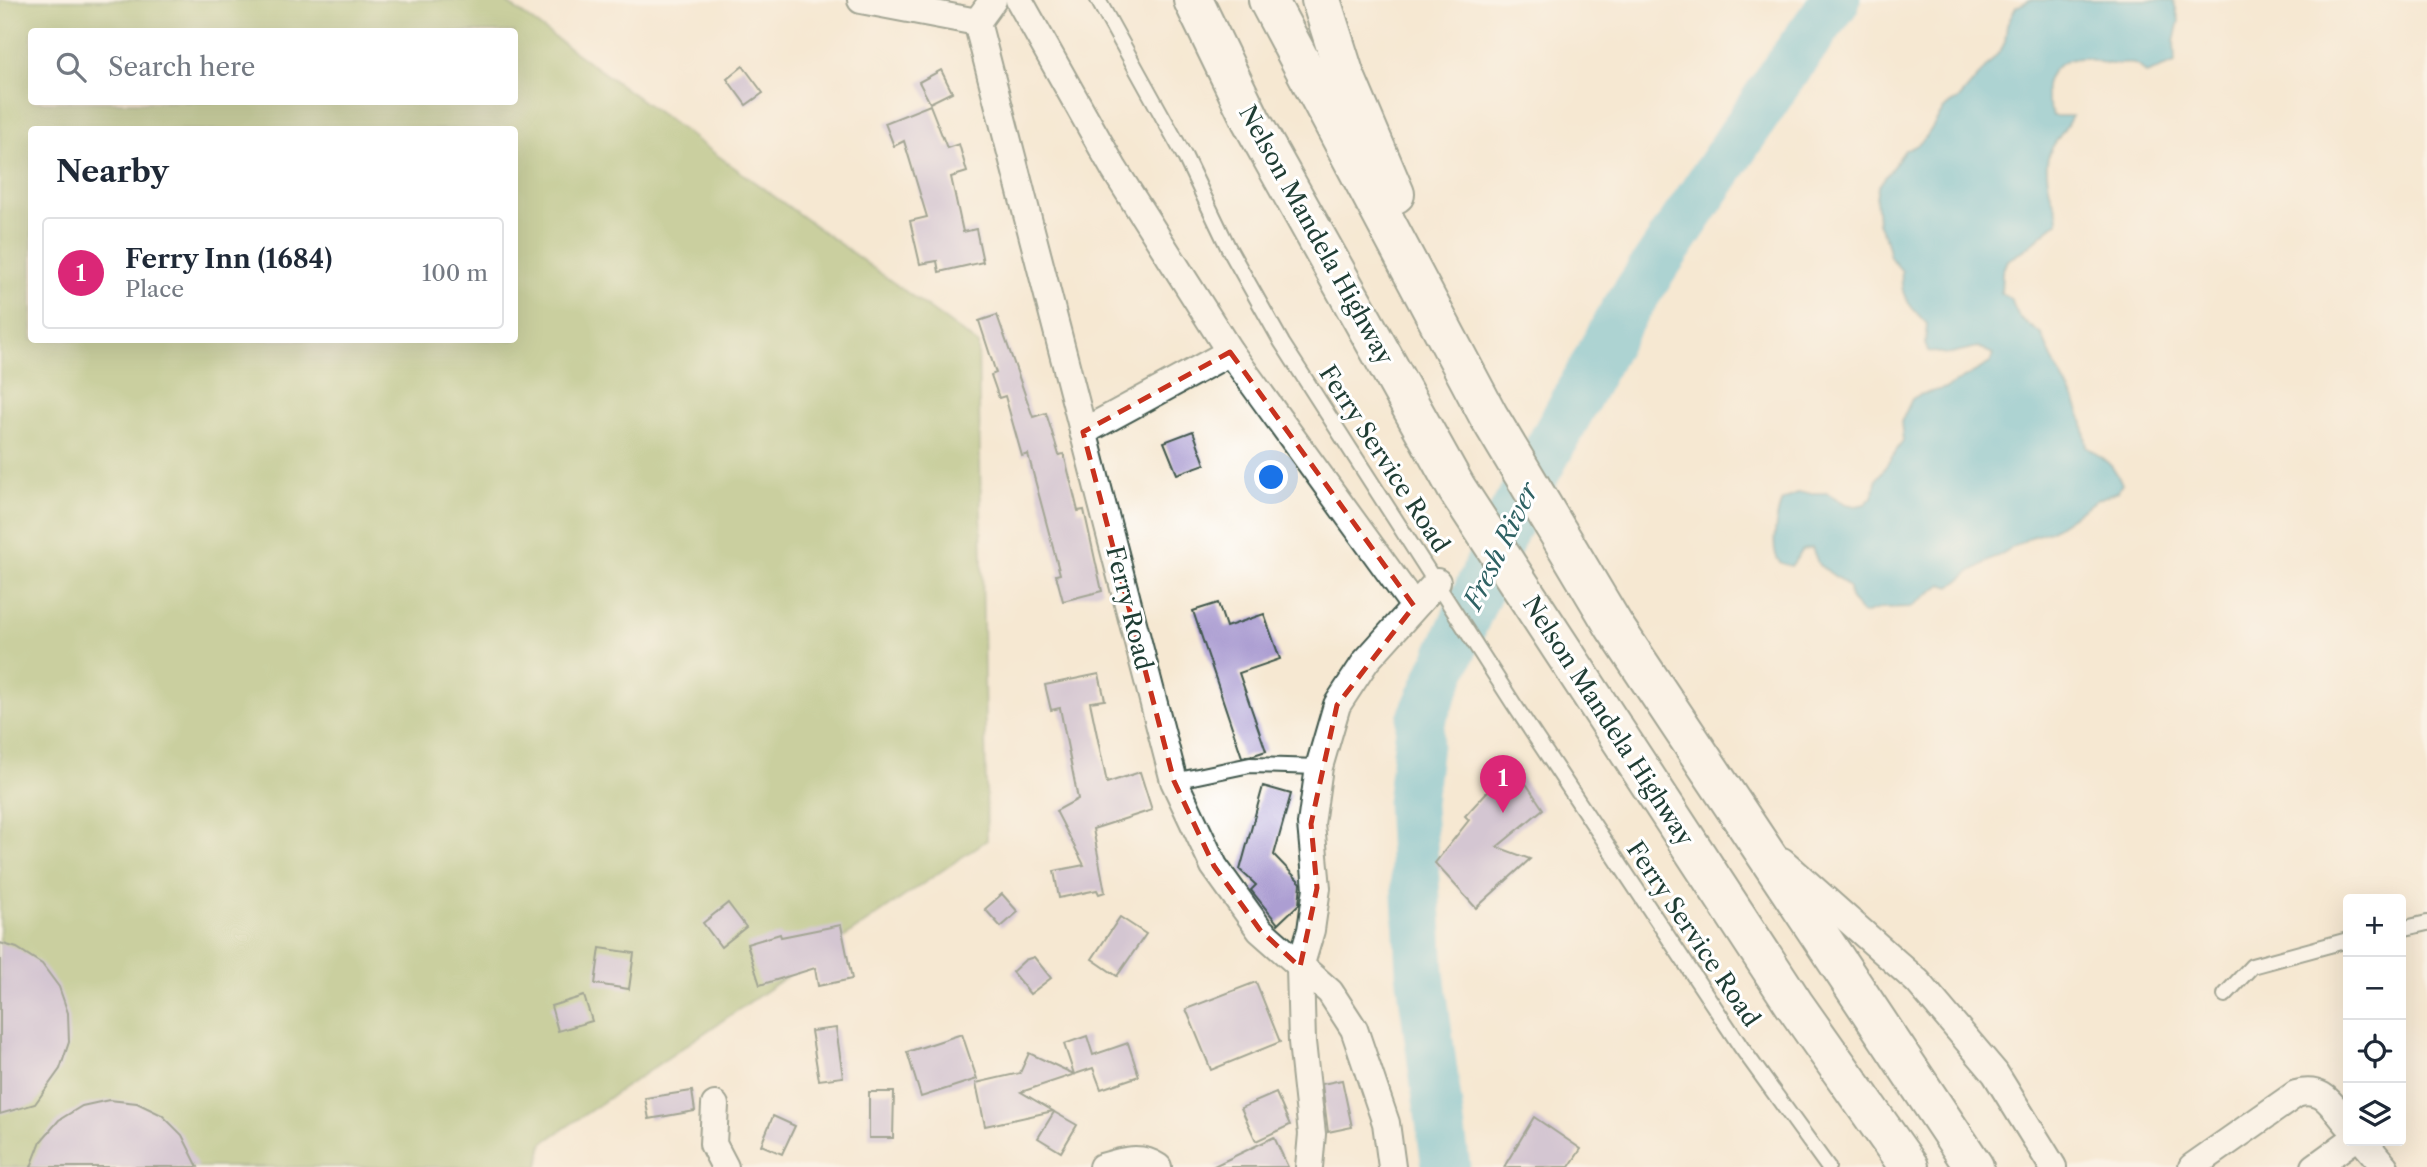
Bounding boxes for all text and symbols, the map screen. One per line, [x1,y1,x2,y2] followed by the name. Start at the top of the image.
[28,28,518,105] search box
[52,48,90,86] icon: search
[108,51,255,83] text: Search here
[1233,100,1400,370] street label: Nelson Mandela Highway
[56,153,169,190] text: Nearby
[125,243,332,275] text: Ferry Inn (1684)
[76,259,86,287] text: 1
[422,259,488,287] text: 100 m
[125,275,184,303] text: Place
[1313,360,1456,558] street label: Ferry Service Road
[1254,460,1288,494] your location
[1456,476,1546,616] water label: Fresh River
[1100,543,1159,673] street label: Ferry Road
[1517,591,1700,851] street label: Nelson Mandela Highway
[1480,755,1526,813] pin: 1
[1621,836,1766,1032] street label: Ferry Service Road
[2343,894,2406,1146] map controls
[2343,894,2406,957] button: +
[2343,957,2406,1020] button: −
[2343,1020,2406,1083] button: locate
[2343,1083,2406,1146] button: layers

